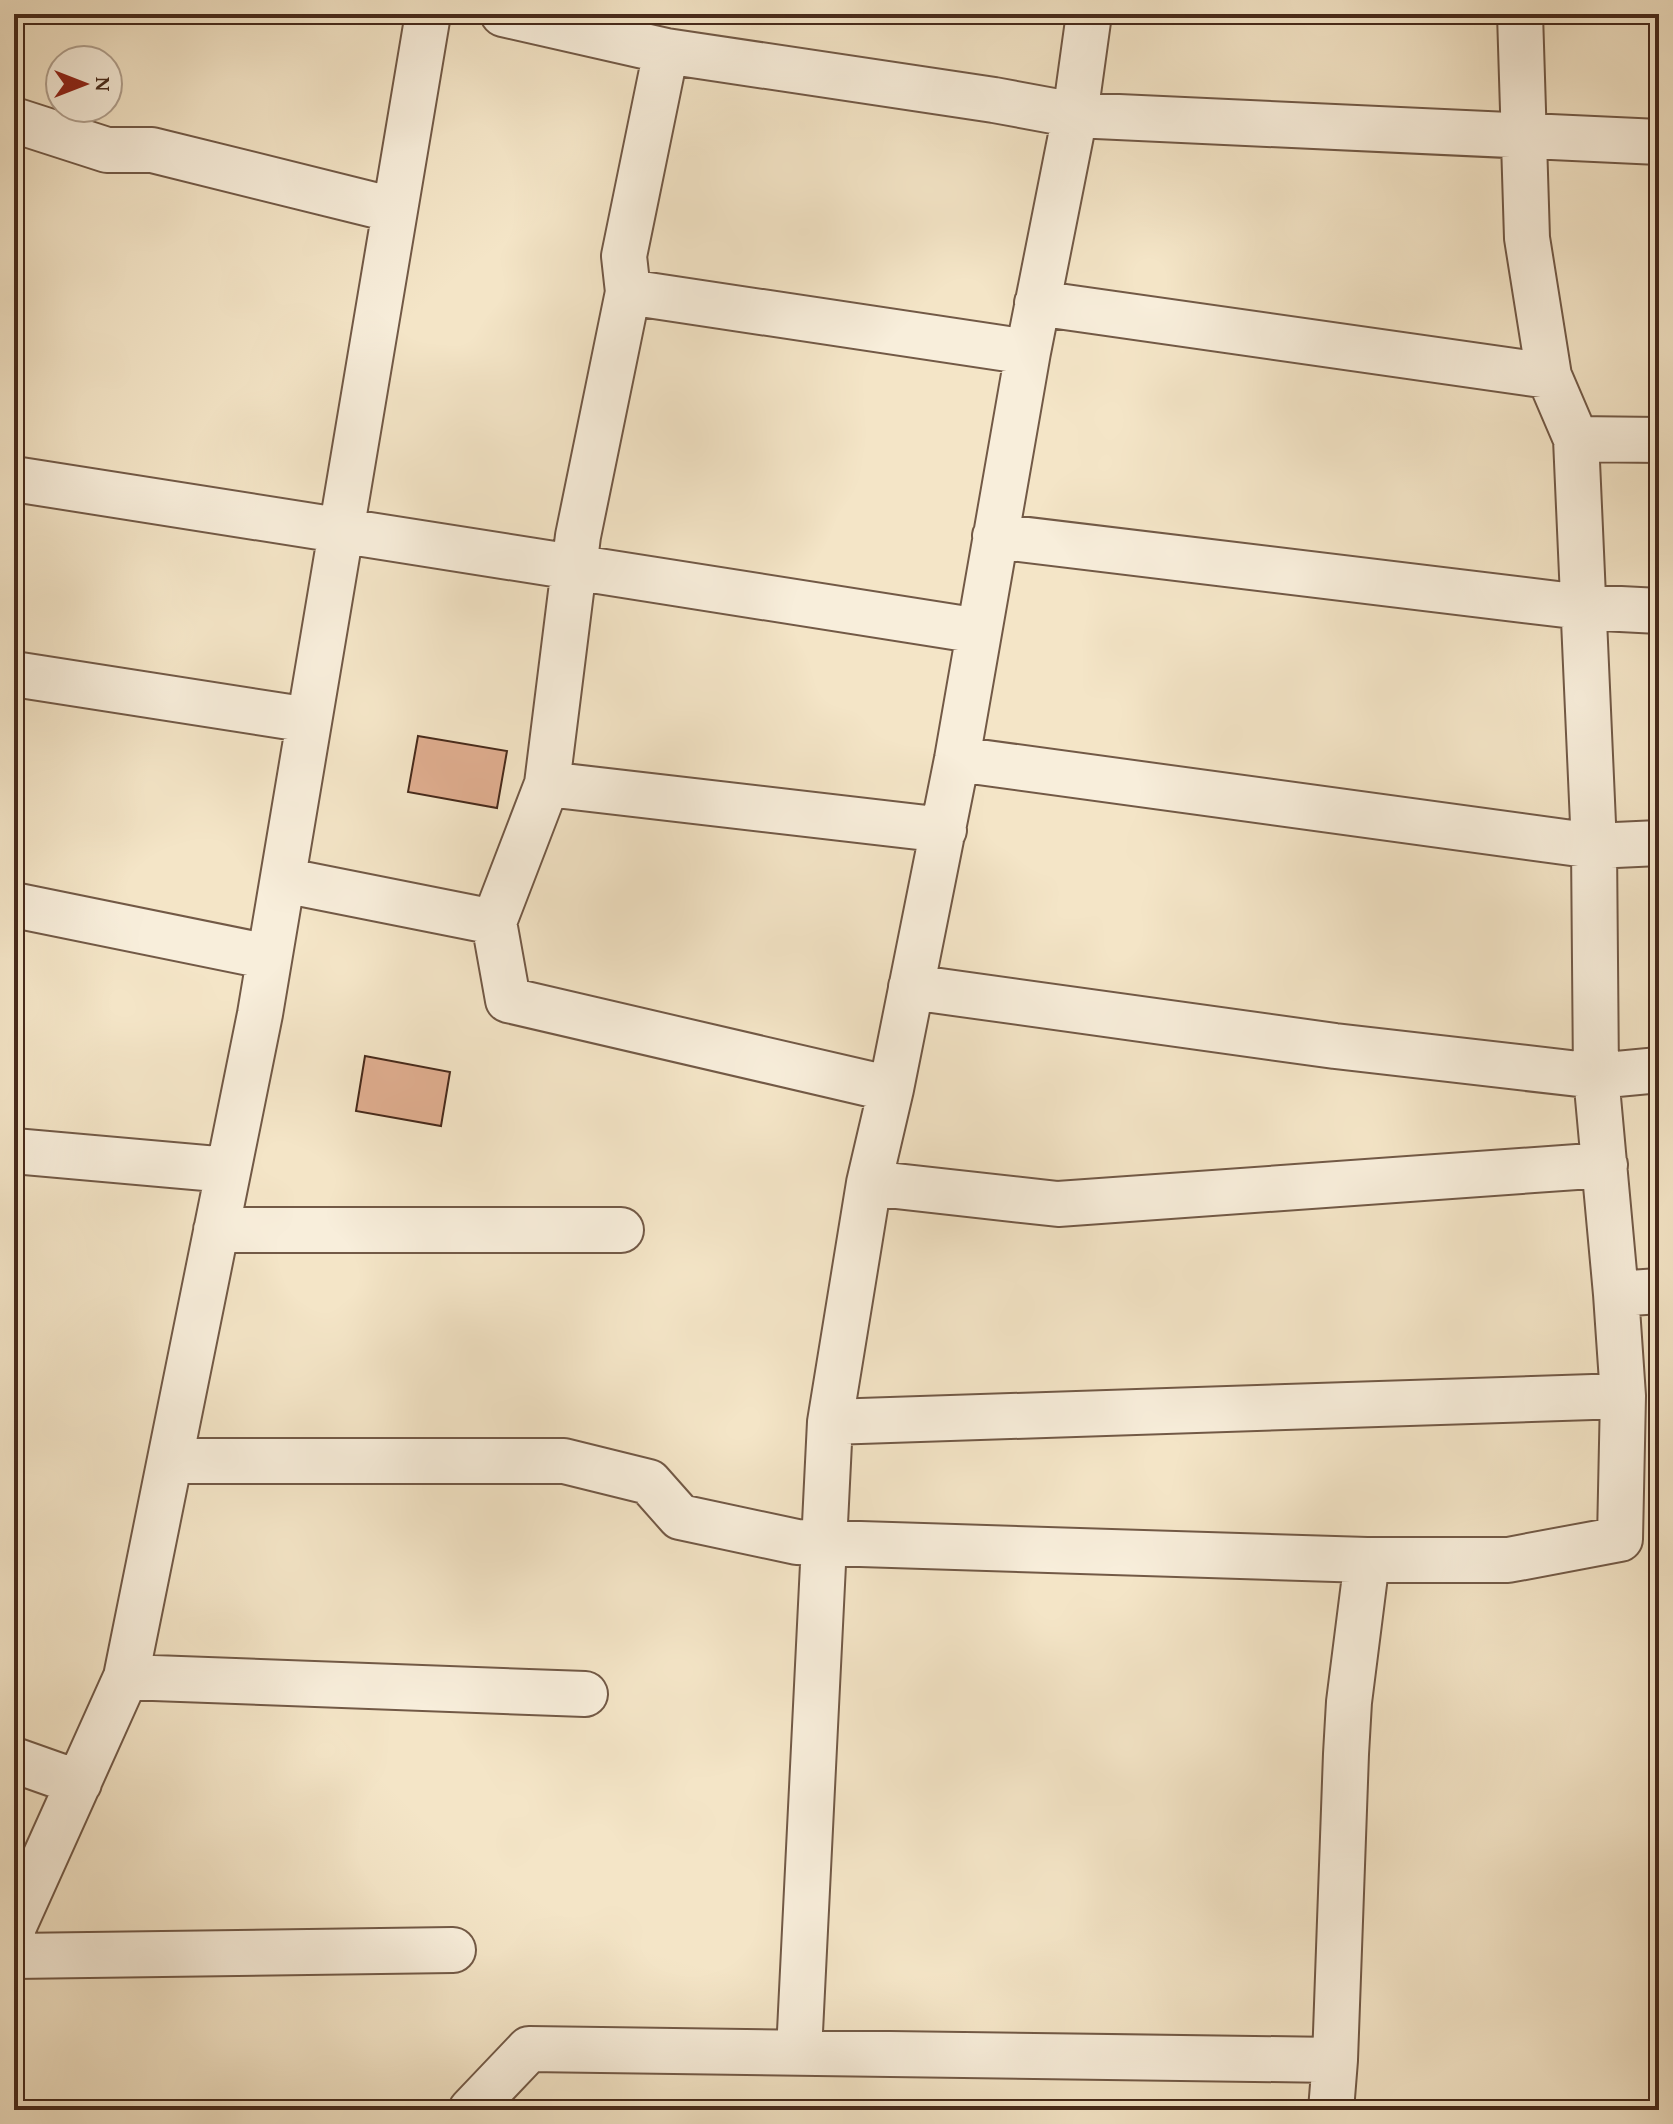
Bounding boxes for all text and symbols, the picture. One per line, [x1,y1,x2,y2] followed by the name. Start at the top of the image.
[44,44,124,124] north arrow
[88,77,120,92] text: N

